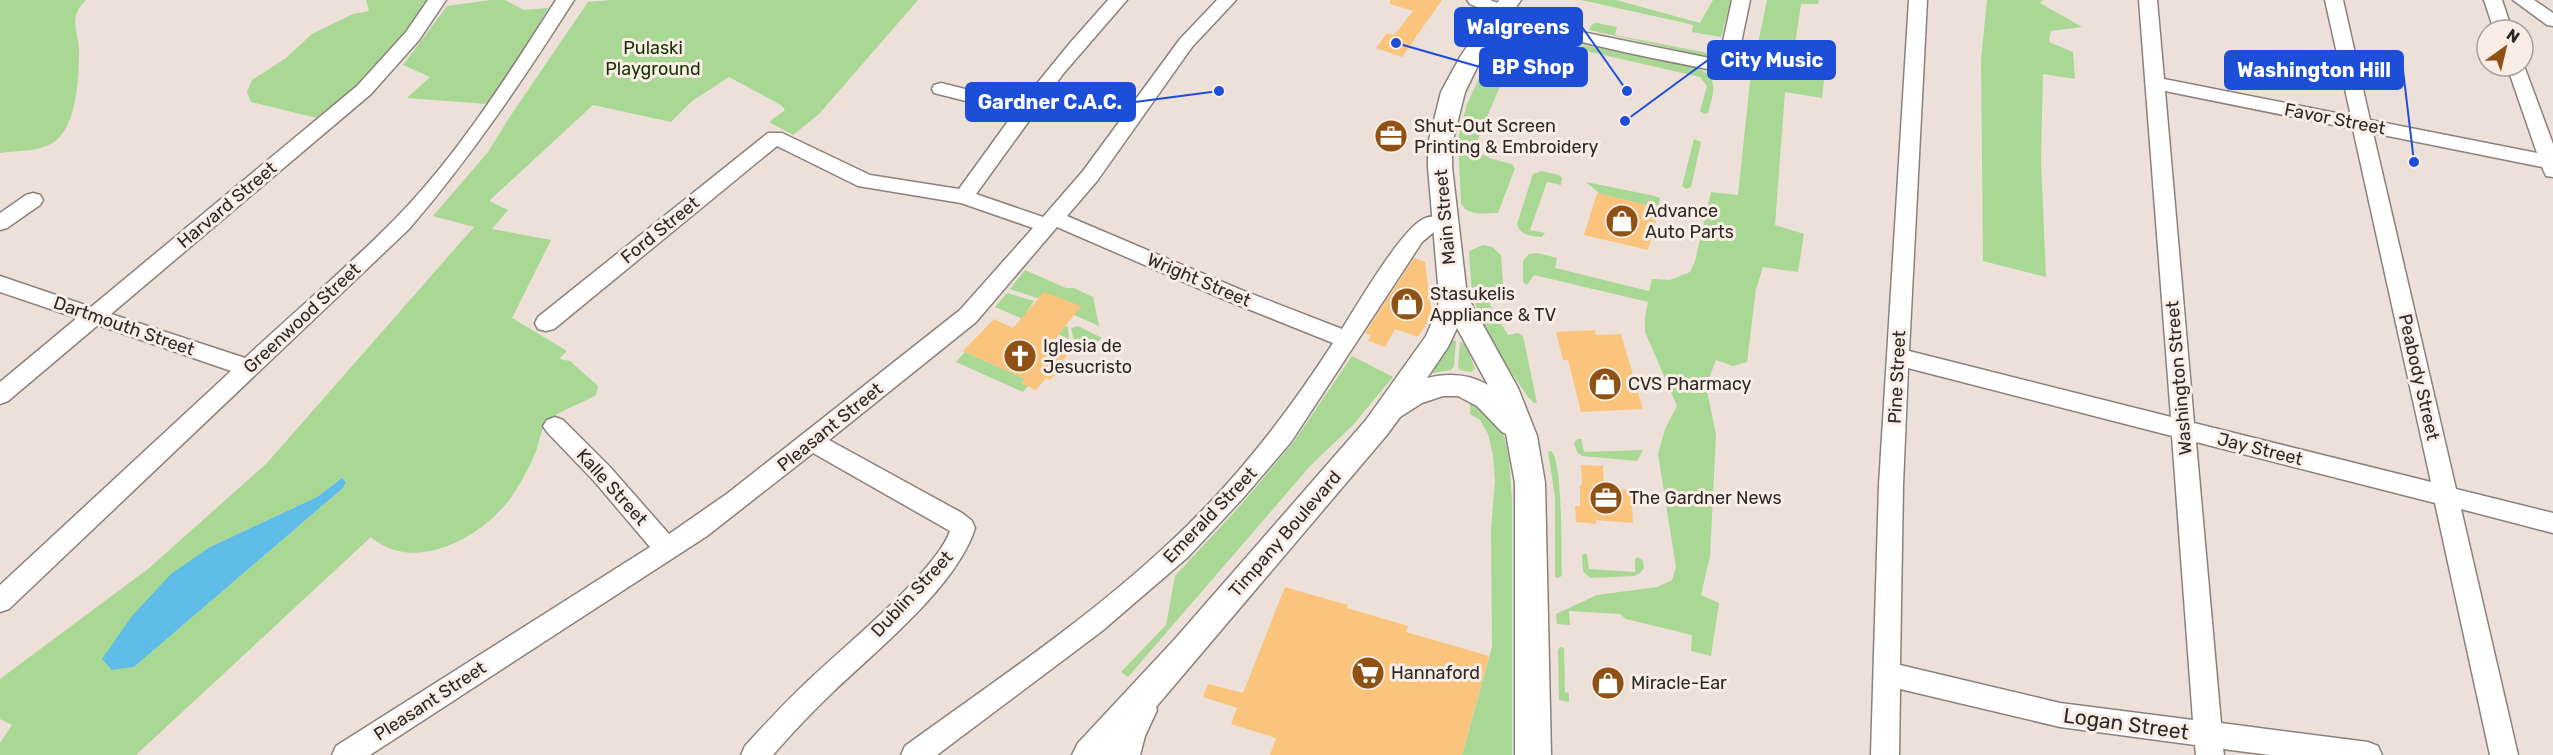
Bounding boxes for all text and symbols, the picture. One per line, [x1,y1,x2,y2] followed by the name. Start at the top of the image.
[1455,8,1582,46] callout: Walgreens
[1466,15,1570,39] text: Walgreens
[2475,18,2535,78] north arrow
[2503,25,2523,47] text: N
[605,37,701,80] park label: Pulaski Playground
[1708,41,1835,79] callout: City Music
[1480,48,1587,86] callout: BP Shop
[1721,48,1824,72] text: City Music
[2225,51,2403,89] callout: Washington Hill
[1492,55,1574,79] text: BP Shop
[2237,58,2391,82] text: Washington Hill
[966,83,1135,121] callout: Gardner C.A.C.
[978,90,1122,114] text: Gardner C.A.C.
[2283,98,2387,140] street label: Favor Street
[1414,115,1598,158] place label: Shut-Out Screen Printing & Embroidery
[1373,118,1409,154] office icon: Shut-Out Screen Printing & Embroidery
[173,157,281,253] street label: Harvard Street
[1430,168,1460,266] street label: Main Street
[616,192,704,268] street label: Ford Street
[1645,200,1734,243] place label: Advance Auto Parts
[1604,203,1640,239] shop icon: Advance Auto Parts
[1144,248,1254,312] street label: Wright Street
[239,258,365,378] street label: Greenwood Street
[1430,283,1556,326] place label: Stasukelis Appliance & TV
[1389,286,1425,322] shop icon: Stasukelis Appliance & TV
[51,292,197,360] street label: Dartmouth Street
[2161,300,2197,456] street label: Washington Street
[2394,312,2444,442] street label: Peabody Street
[1884,330,1910,424] street label: Pine Street
[1043,335,1132,378] place label: Iglesia de Jesucristo
[1002,338,1038,374] church icon: Iglesia de Jesucristo
[1587,366,1623,402] shop icon: CVS Pharmacy
[1628,373,1752,395] place label: CVS Pharmacy
[773,378,887,476] street label: Pleasant Street
[2215,428,2305,470] street label: Jay Street
[572,444,652,530] street label: Kalle Street
[1159,462,1261,568] street label: Emerald Street
[1224,466,1346,602] street label: Timpany Boulevard
[1588,480,1624,516] office icon: The Gardner News
[1629,487,1782,509] place label: The Gardner News
[866,546,958,642] street label: Dublin Street
[1350,655,1386,691] supermarket icon: Hannaford
[370,657,490,745] street label: Pleasant Street
[1391,662,1480,684] place label: Hannaford
[1590,665,1626,701] shop icon: Miracle-Ear
[1631,672,1727,694] place label: Miracle-Ear
[2062,702,2190,745] street label: Logan Street

